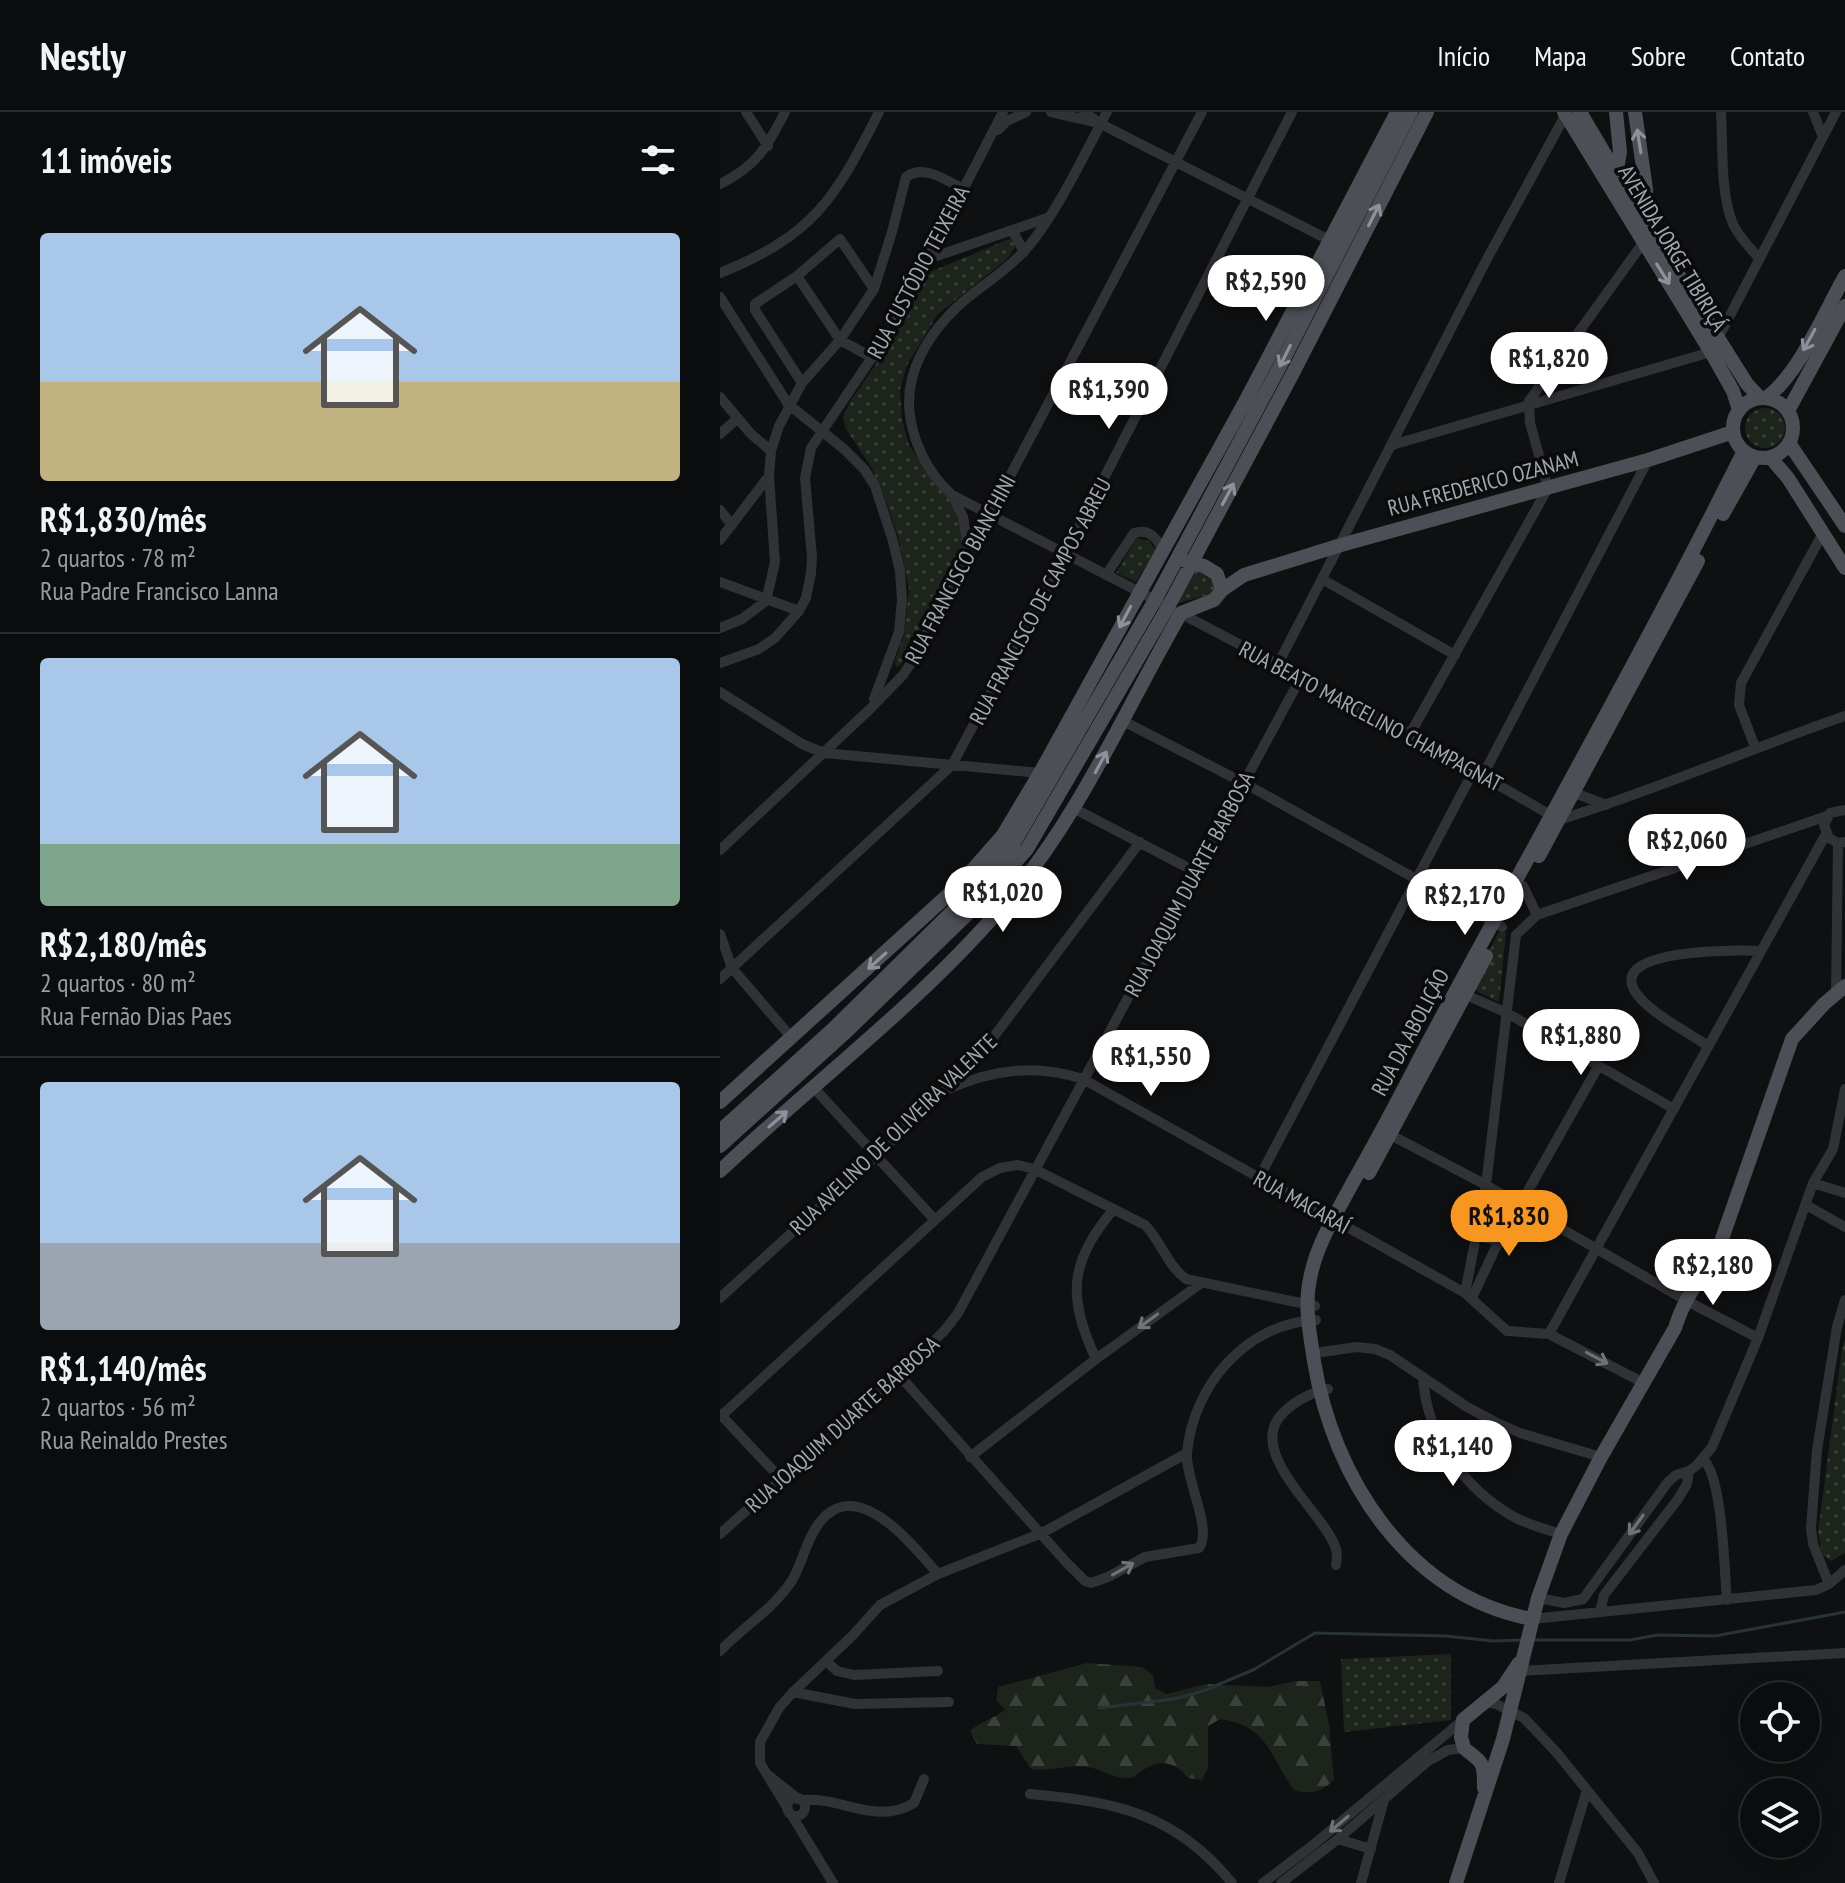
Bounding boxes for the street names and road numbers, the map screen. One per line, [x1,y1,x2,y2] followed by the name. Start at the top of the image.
[1612,160,1734,337] street label: AVENIDA JORGE TIBIRIÇÁ
[861,180,976,363] street label: RUA CUSTÓDIO TEIXEIRA
[1385,444,1581,522] street label: RUA FREDERICO OZANAM
[898,470,1022,668] street label: RUA FRANCISCO BIANCHINI
[963,473,1117,729] street label: RUA FRANCISCO DE CAMPOS ABREU
[1234,635,1508,798] street label: RUA BEATO MARCELINO CHAMPAGNAT
[1118,766,1261,1001] street label: RUA JOAQUIM DUARTE BARBOSA
[1365,964,1455,1100] street label: RUA DA ABOLIÇÃO
[783,1027,1003,1241] street label: RUA AVELINO DE OLIVEIRA VALENTE
[1249,1164,1356,1240] street label: RUA MACARAÍ
[739,1329,945,1518] street label: RUA JOAQUIM DUARTE BARBOSA

